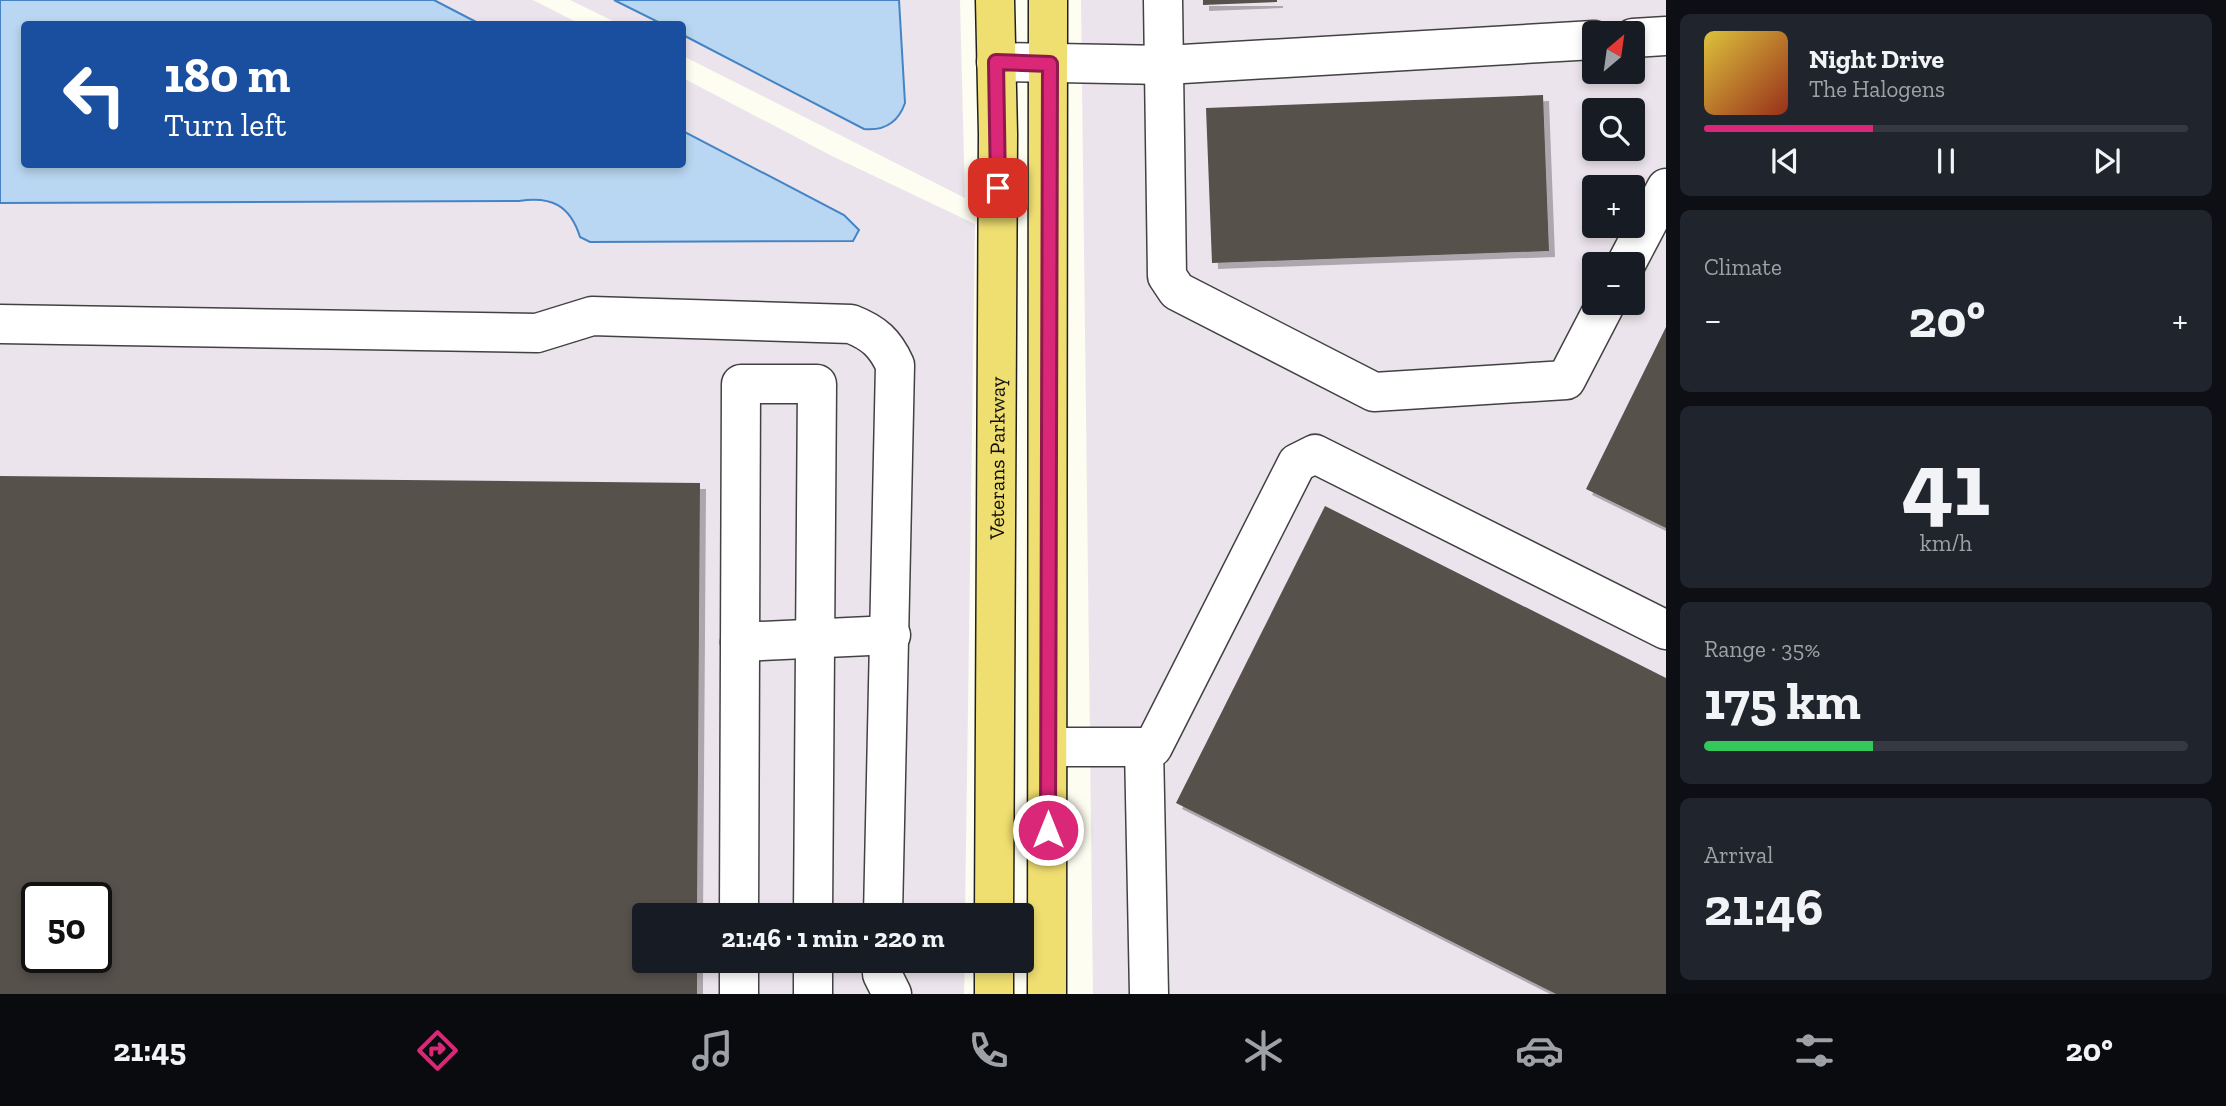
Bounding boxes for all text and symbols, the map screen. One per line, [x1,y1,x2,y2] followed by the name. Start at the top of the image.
[1582,21,1645,84] north arrow
[1582,21,1645,315] map controls
[1809,43,1944,75] text: Night Drive
[164,46,291,105] text: 180 m
[49,49,140,140] icon: left
[1809,75,1945,103] text: The Halogens
[1582,98,1645,161] button: search
[164,106,286,144] text: Turn left
[1766,142,1804,180] icon: previous
[1927,142,1965,180] icon: pause
[2088,142,2126,180] icon: next
[968,158,1028,218] pin
[979,169,1017,207] icon: arrive
[1582,175,1645,238] button: +
[1582,252,1645,315] button: −
[1704,253,1782,281] text: Climate
[1909,288,1985,350] text: 20°
[1704,297,1722,343] text: −
[2172,297,2188,343] text: +
[983,376,1009,541] street label: Veterans Parkway
[1902,429,1990,538] text: 41
[1920,529,1972,557] text: km/h
[1704,635,1820,663] text: Range · 35%
[1704,670,1861,732] text: 175 km
[1011,793,1085,867] position arrow
[1704,841,1773,869] text: Arrival
[1704,876,1823,938] text: 21:46
[21,882,112,973] speed limit sign: 50
[722,922,944,954] text: 21:46 · 1 min · 220 m
[413,1026,462,1075] icon: directions
[688,1026,737,1075] icon: music
[964,1026,1013,1075] icon: phone
[1239,1026,1288,1075] icon: climate
[1515,1026,1564,1075] icon: car
[1790,1026,1839,1075] icon: filters
[113,1031,186,1069] text: 21:45
[2066,1031,2113,1069] text: 20°

